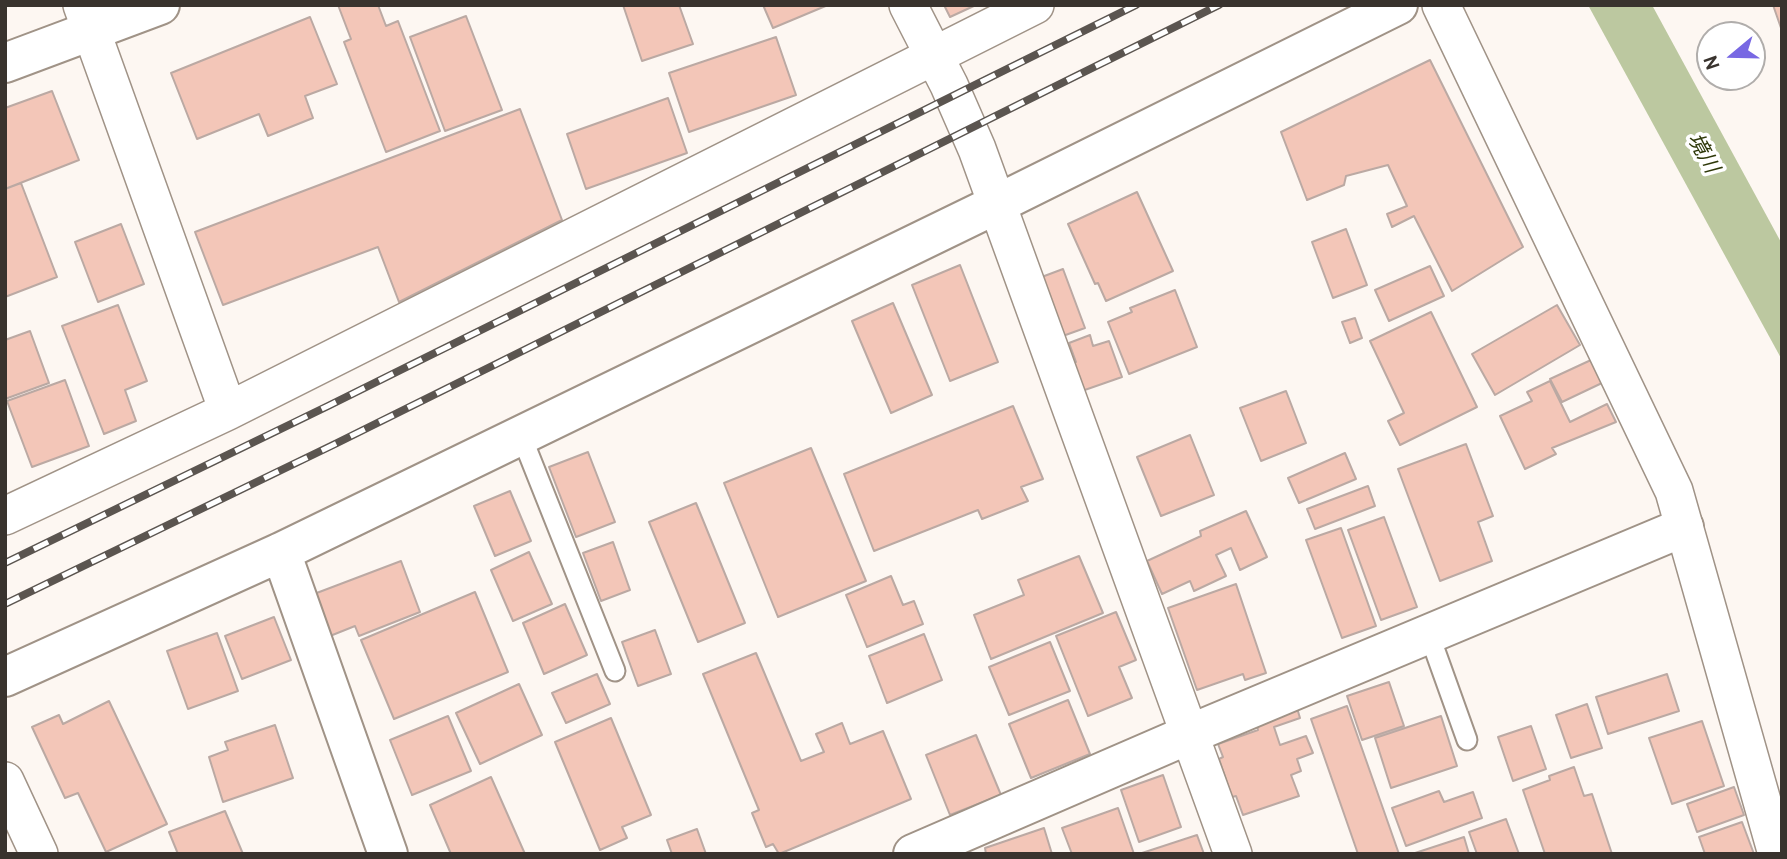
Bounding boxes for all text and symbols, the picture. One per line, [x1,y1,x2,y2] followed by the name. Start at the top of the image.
[1696,21,1766,91] north arrow
[1699,52,1727,73] text: N
[1680,130,1722,178] water label: 境川

